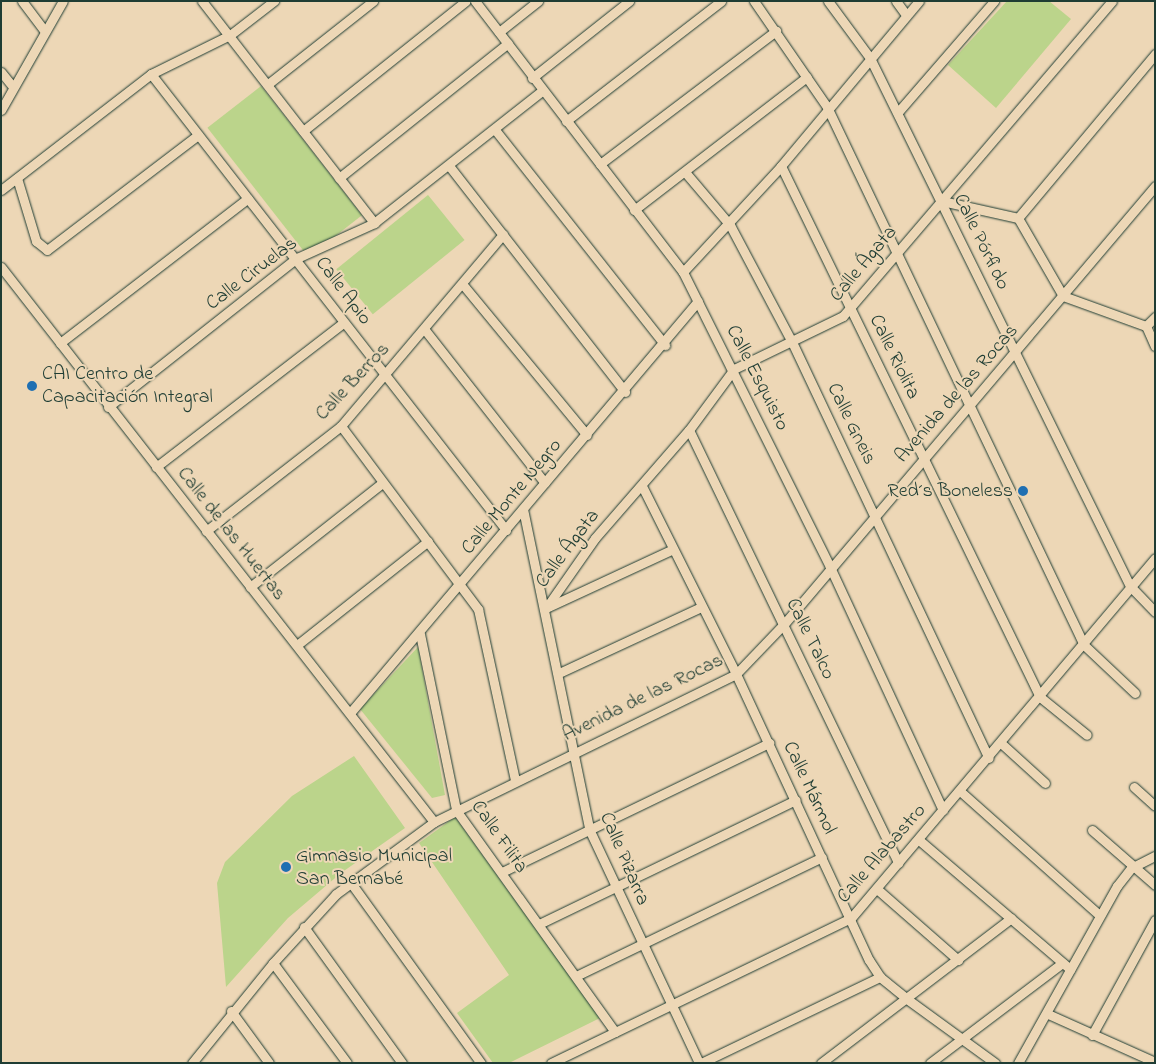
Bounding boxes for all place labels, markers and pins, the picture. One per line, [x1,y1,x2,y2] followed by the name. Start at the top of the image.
[42,362,213,409] place label: CAI Centro de Capacitación Integral
[26,380,38,392] marker: CAI Centro de Capacitación Integral
[888,479,1013,503] place label: Red´s Boneless
[1017,485,1029,497] marker: Red´s Boneless
[296,844,452,891] place label: Gimnasio Municipal San Bernabé
[280,861,292,873] marker: Gimnasio Municipal San Bernabé

